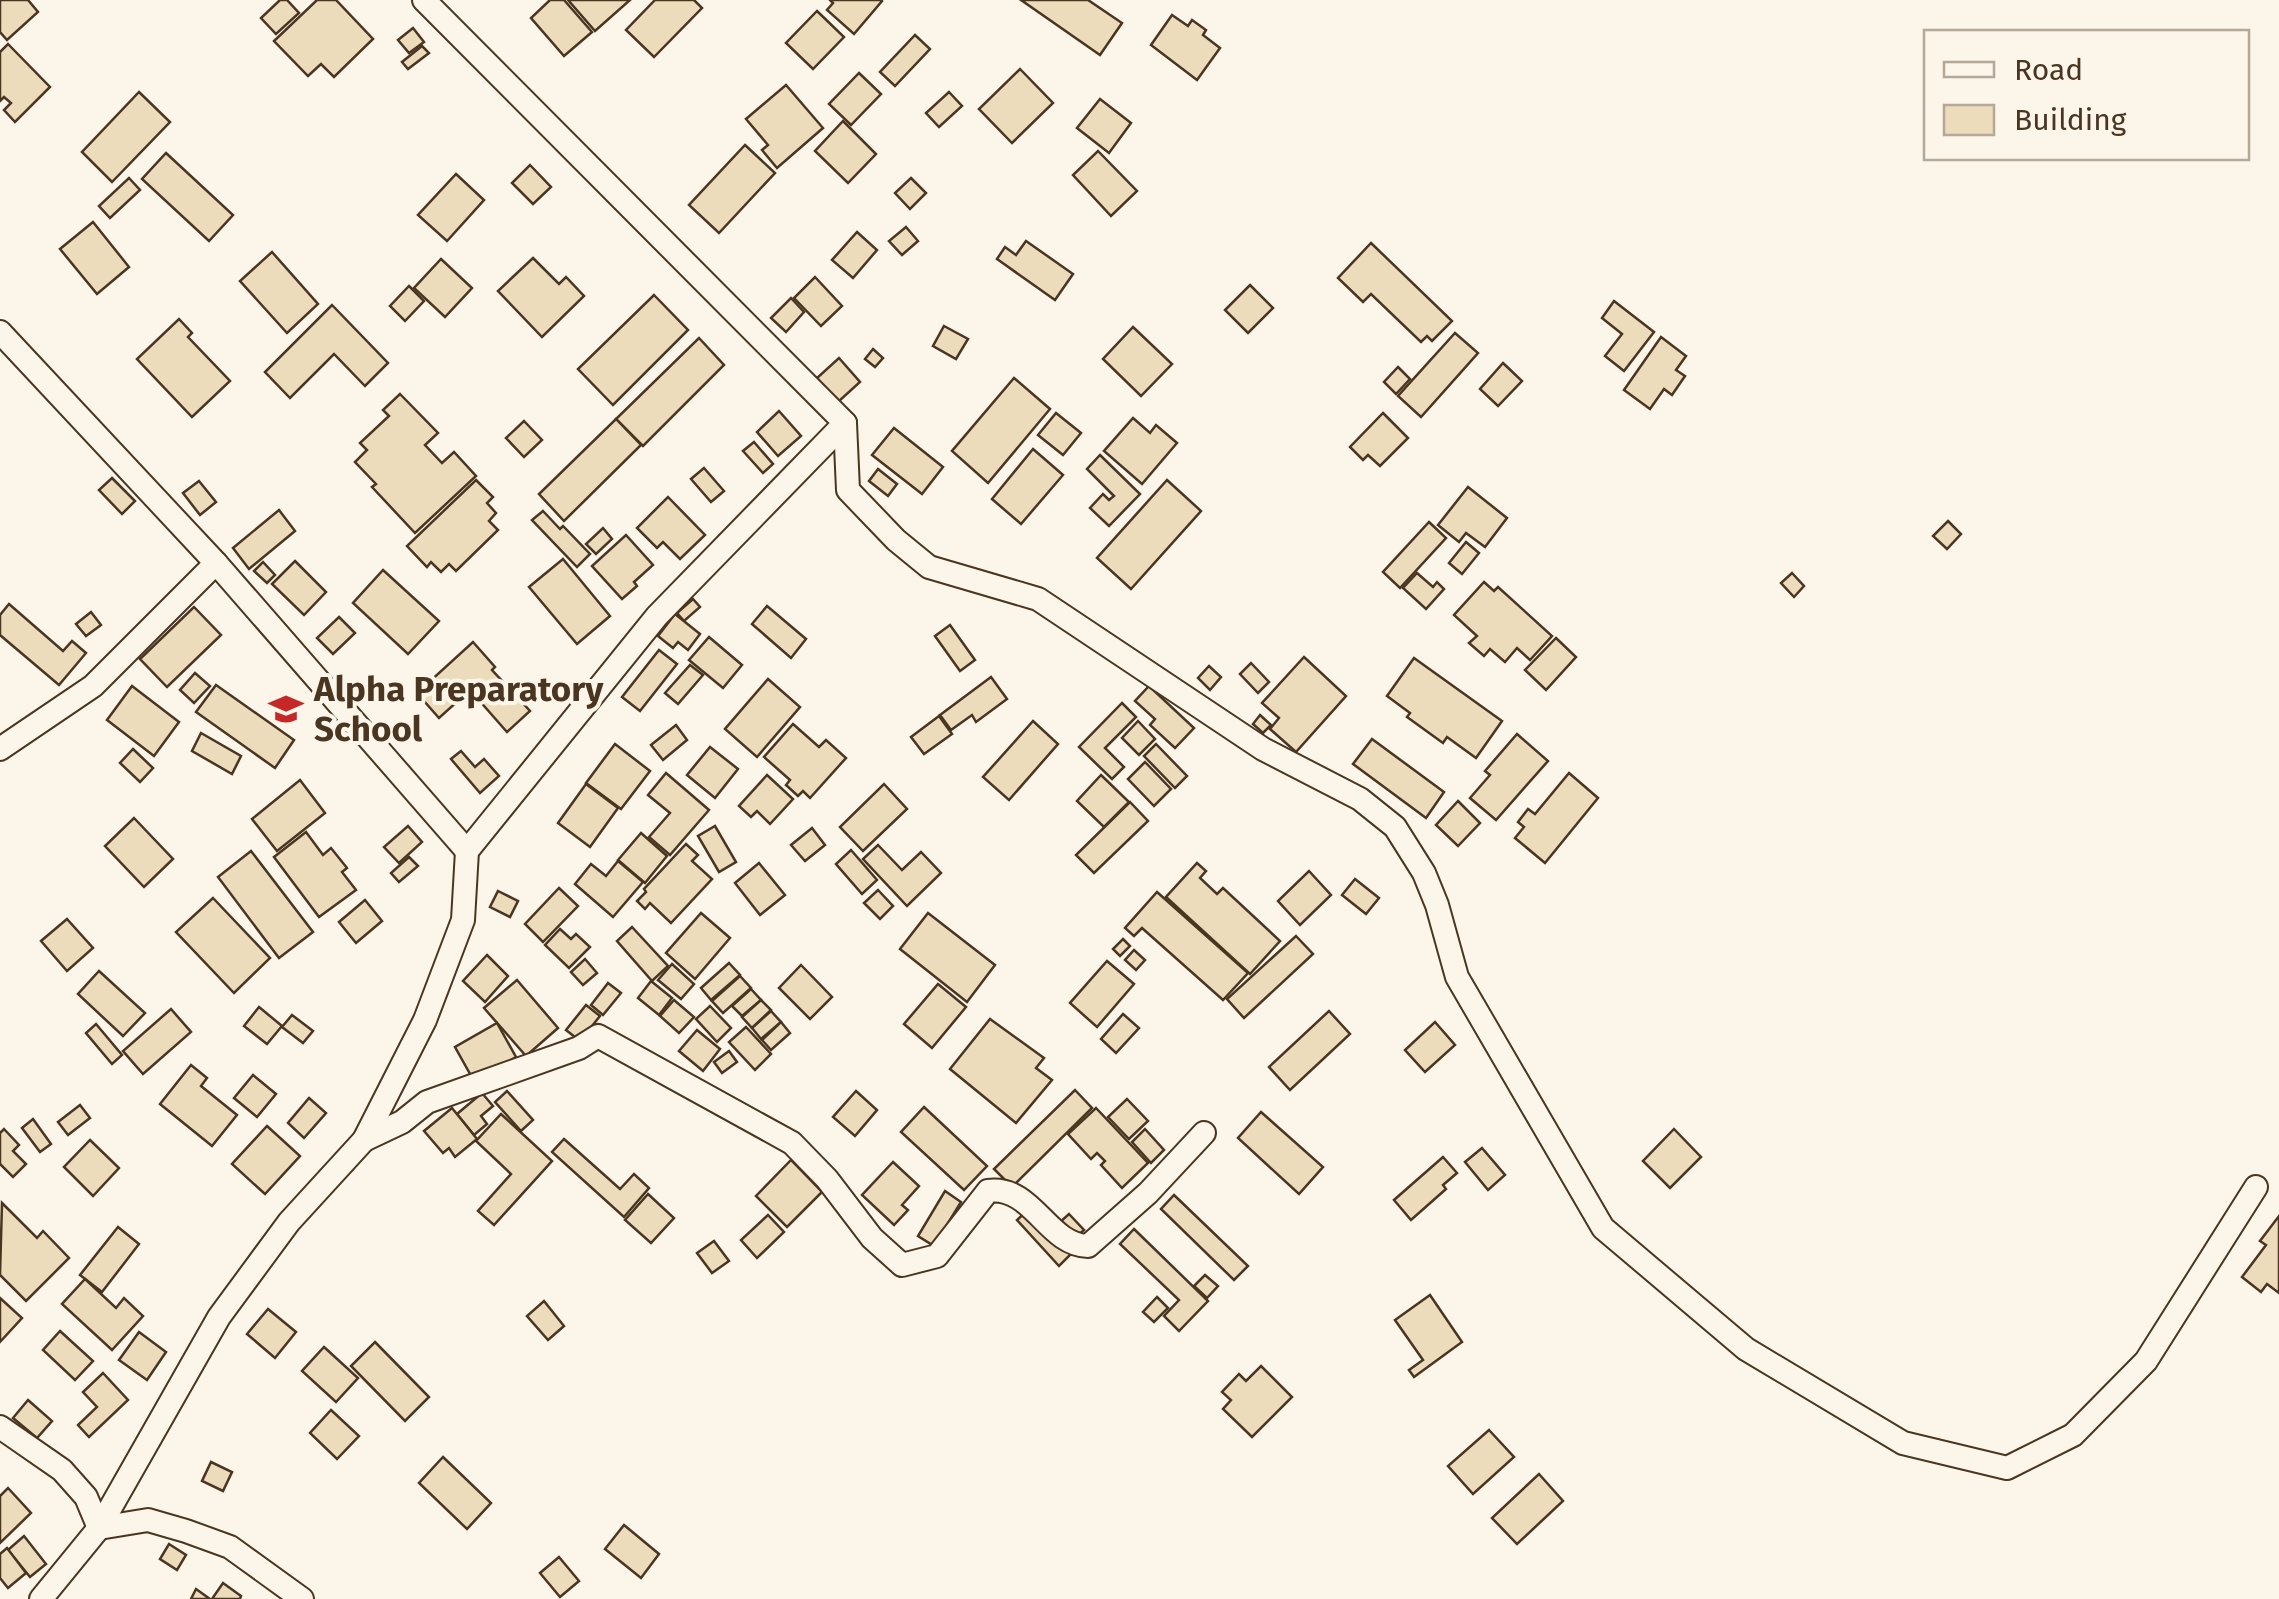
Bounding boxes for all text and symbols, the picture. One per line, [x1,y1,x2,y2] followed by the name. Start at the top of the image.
[1924,30,2249,160] legend
[2014,52,2083,88] text: Road
[2014,102,2127,138] text: Building
[313,668,604,750] place label: Alpha Preparatory School
[267,690,305,728] school or university icon: Alpha Preparatory School

